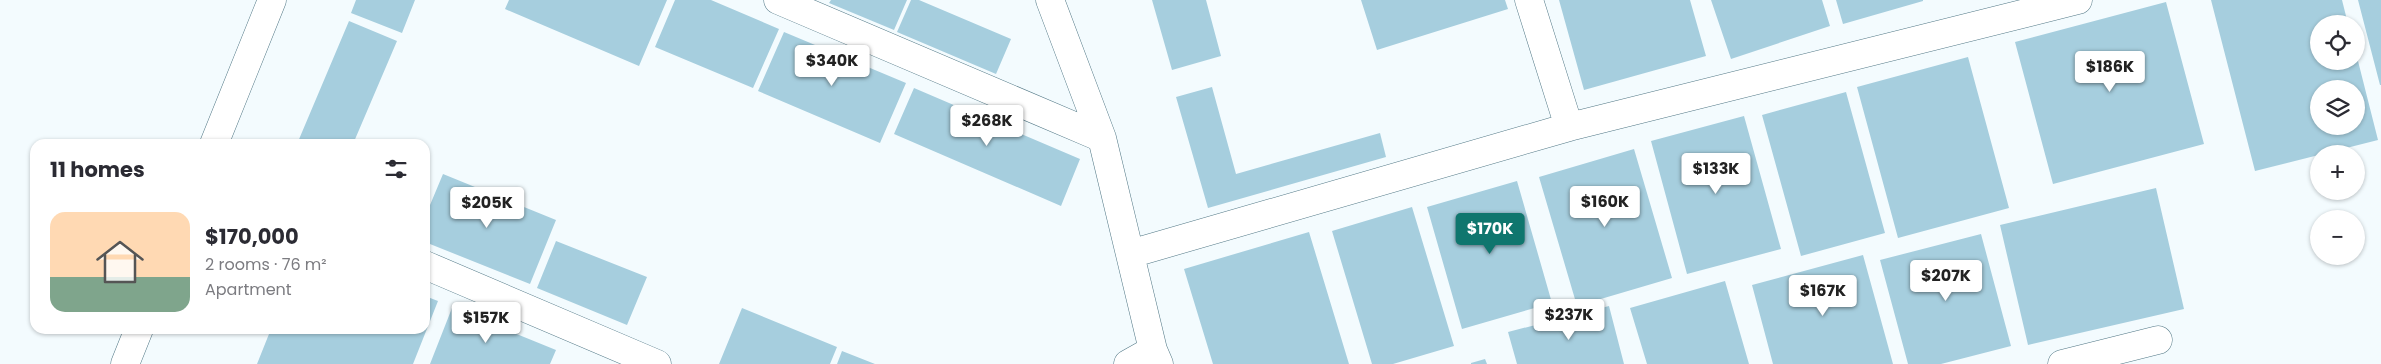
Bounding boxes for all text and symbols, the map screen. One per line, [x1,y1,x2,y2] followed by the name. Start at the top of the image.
[2310,15,2365,265] map controls
[2310,15,2365,70] button: locate
[797,44,867,87] pin: $340K
[806,49,858,72] text: $340K
[2075,51,2145,93] pin: $186K
[2086,55,2134,78] text: $186K
[2310,80,2365,135] button: layers
[952,104,1022,147] pin: $268K
[961,109,1013,132] text: $268K
[2310,145,2365,200] button: +
[1681,152,1751,195] pin: $133K
[50,155,145,184] text: 11 homes
[382,155,410,183] icon: filters
[1692,157,1740,180] text: $133K
[452,186,522,229] pin: $205K
[1570,186,1640,228] pin: $160K
[1581,190,1629,213] text: $160K
[461,191,513,214] text: $205K
[2310,210,2365,265] button: −
[1455,212,1525,255] pin: $170K
[1467,217,1513,240] text: $170K
[205,222,299,251] text: $170,000
[90,232,150,292] icon: home
[205,253,327,276] text: 2 rooms · 76 m²
[1911,260,1981,302] pin: $207K
[1921,264,1971,287] text: $207K
[1788,274,1858,317] pin: $167K
[205,278,292,301] text: Apartment
[1800,279,1846,302] text: $167K
[1534,298,1604,341] pin: $237K
[451,302,521,344] pin: $157K
[1544,303,1594,326] text: $237K
[463,306,509,329] text: $157K

